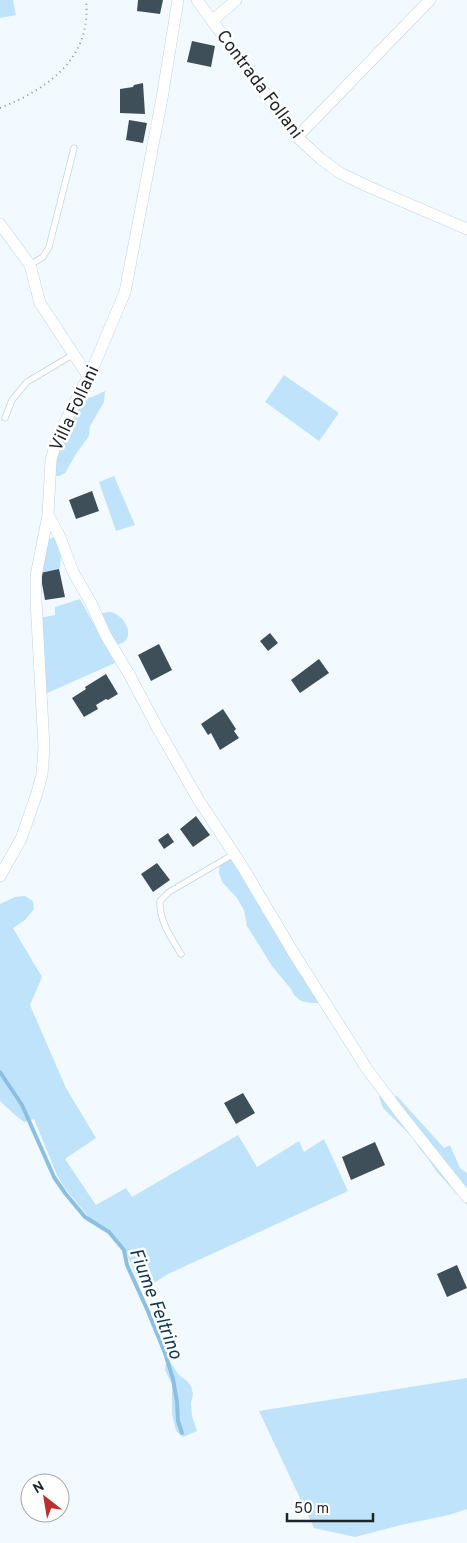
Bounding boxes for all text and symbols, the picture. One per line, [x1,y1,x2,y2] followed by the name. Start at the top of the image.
[210,26,307,144] street label: Contrada Follani
[45,362,105,455] street label: Villa Follani
[123,1245,188,1363] water label: Fiume Feltrino
[20,1473,70,1523] north arrow
[30,1478,48,1498] text: N
[287,1490,373,1522] scale bar
[294,1500,329,1519] text: 50 m

